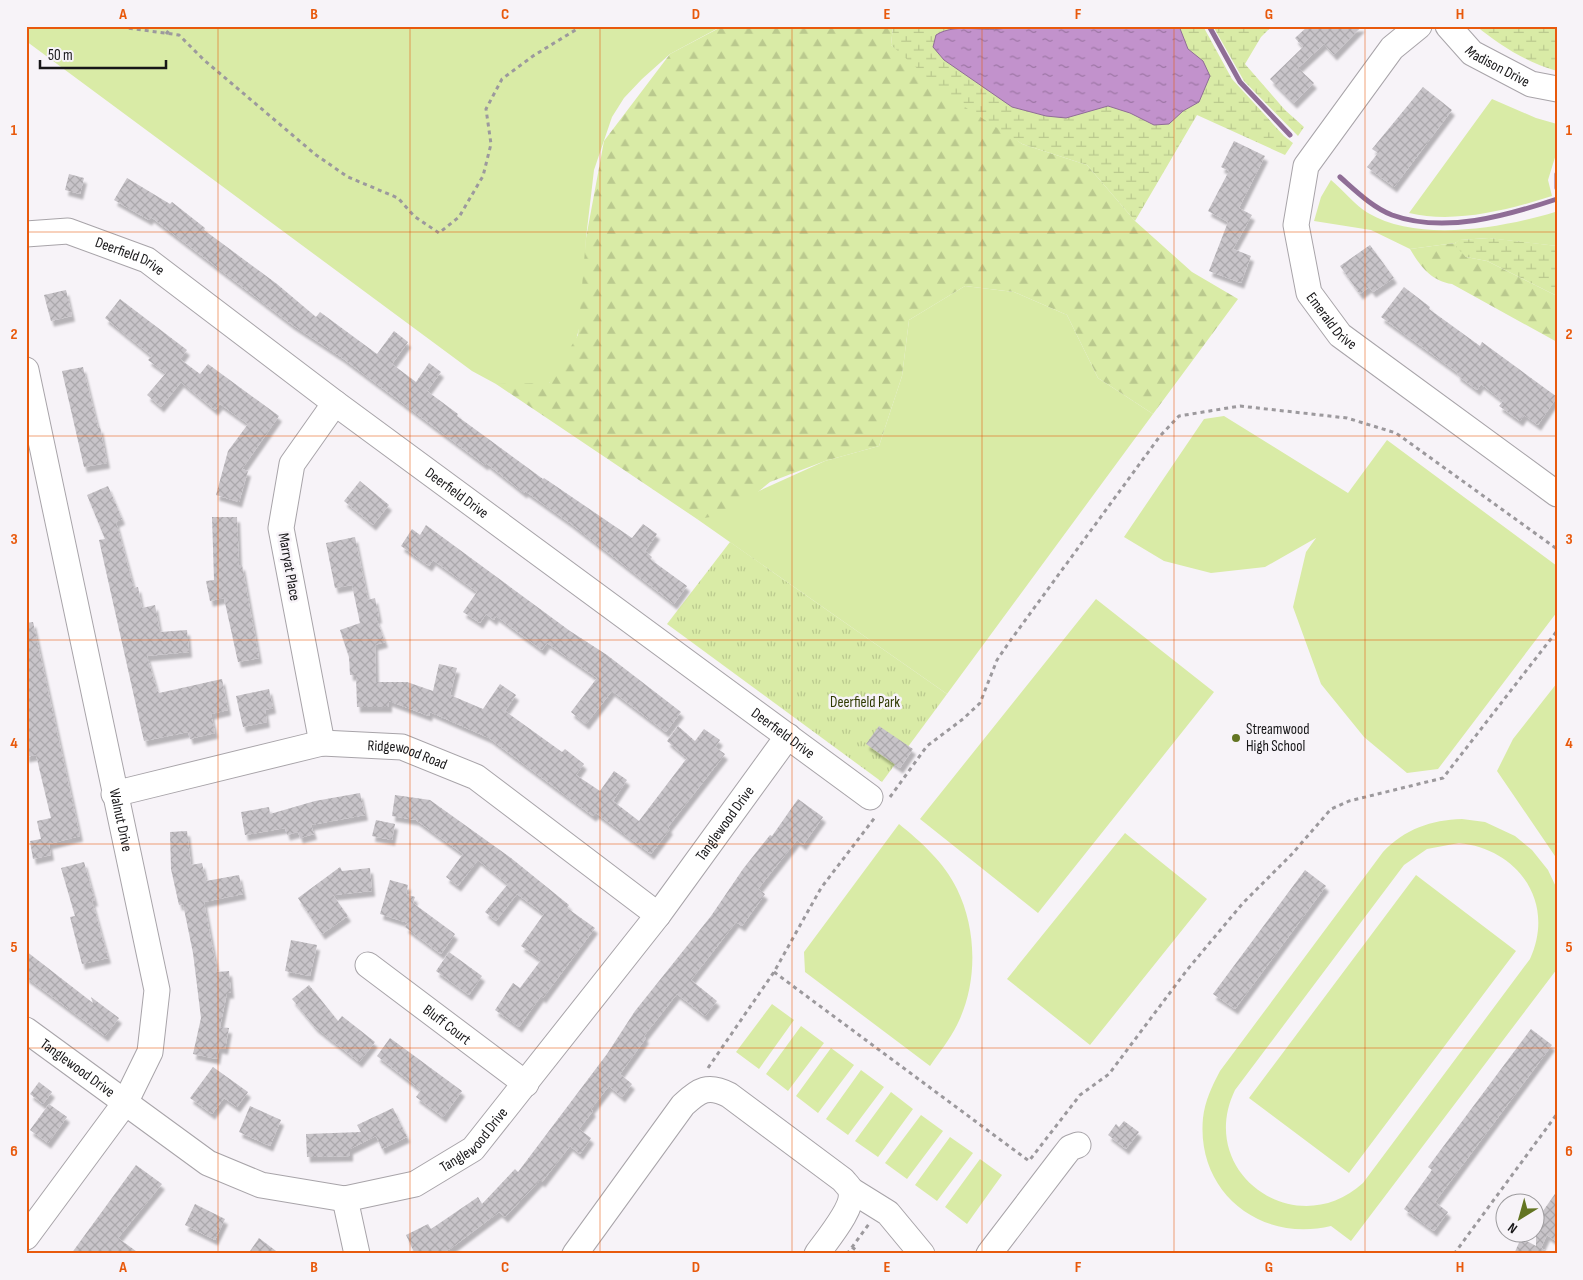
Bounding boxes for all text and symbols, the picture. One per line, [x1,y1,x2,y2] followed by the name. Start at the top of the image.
[118,5,127,24] text: A
[310,5,318,24] text: B
[501,5,509,24] text: C
[692,5,700,24] text: D
[884,5,891,24] text: E
[1075,5,1082,24] text: F
[1265,5,1273,24] text: G
[1456,5,1464,24] text: H
[40,38,166,70] scale bar
[1461,42,1533,91] street label: Madison Drive
[48,46,73,65] text: 50 m
[11,121,18,140] text: 1
[1566,121,1573,140] text: 1
[93,232,169,280] street label: Deerfield Drive
[1302,288,1361,354] street label: Emerald Drive
[10,325,18,344] text: 2
[1565,325,1573,344] text: 2
[421,463,493,523] street label: Deerfield Drive
[10,530,18,549] text: 3
[1565,530,1573,549] text: 3
[274,532,304,602] street label: Marryat Place
[830,693,900,712] park label: Deerfield Park
[748,703,819,763] street label: Deerfield Drive
[1246,720,1310,756] place label: Streamwood High School
[1230,732,1242,744] marker: Streamwood High School
[10,734,18,753] text: 4
[1565,734,1573,753] text: 4
[367,736,450,774] street label: Ridgewood Road
[691,782,758,864] street label: Tanglewood Drive
[105,787,137,853] street label: Walnut Drive
[10,938,18,957] text: 5
[1565,938,1573,957] text: 5
[419,1000,475,1049] street label: Bluff Court
[37,1034,119,1101] street label: Tanglewood Drive
[436,1103,512,1176] street label: Tanglewood Drive
[10,1142,18,1161] text: 6
[1565,1142,1573,1161] text: 6
[1496,1192,1546,1242] north arrow
[1504,1219,1521,1237] text: N
[118,1258,127,1277] text: A
[310,1258,318,1277] text: B
[501,1258,509,1277] text: C
[692,1258,700,1277] text: D
[884,1258,891,1277] text: E
[1075,1258,1082,1277] text: F
[1265,1258,1273,1277] text: G
[1456,1258,1464,1277] text: H

